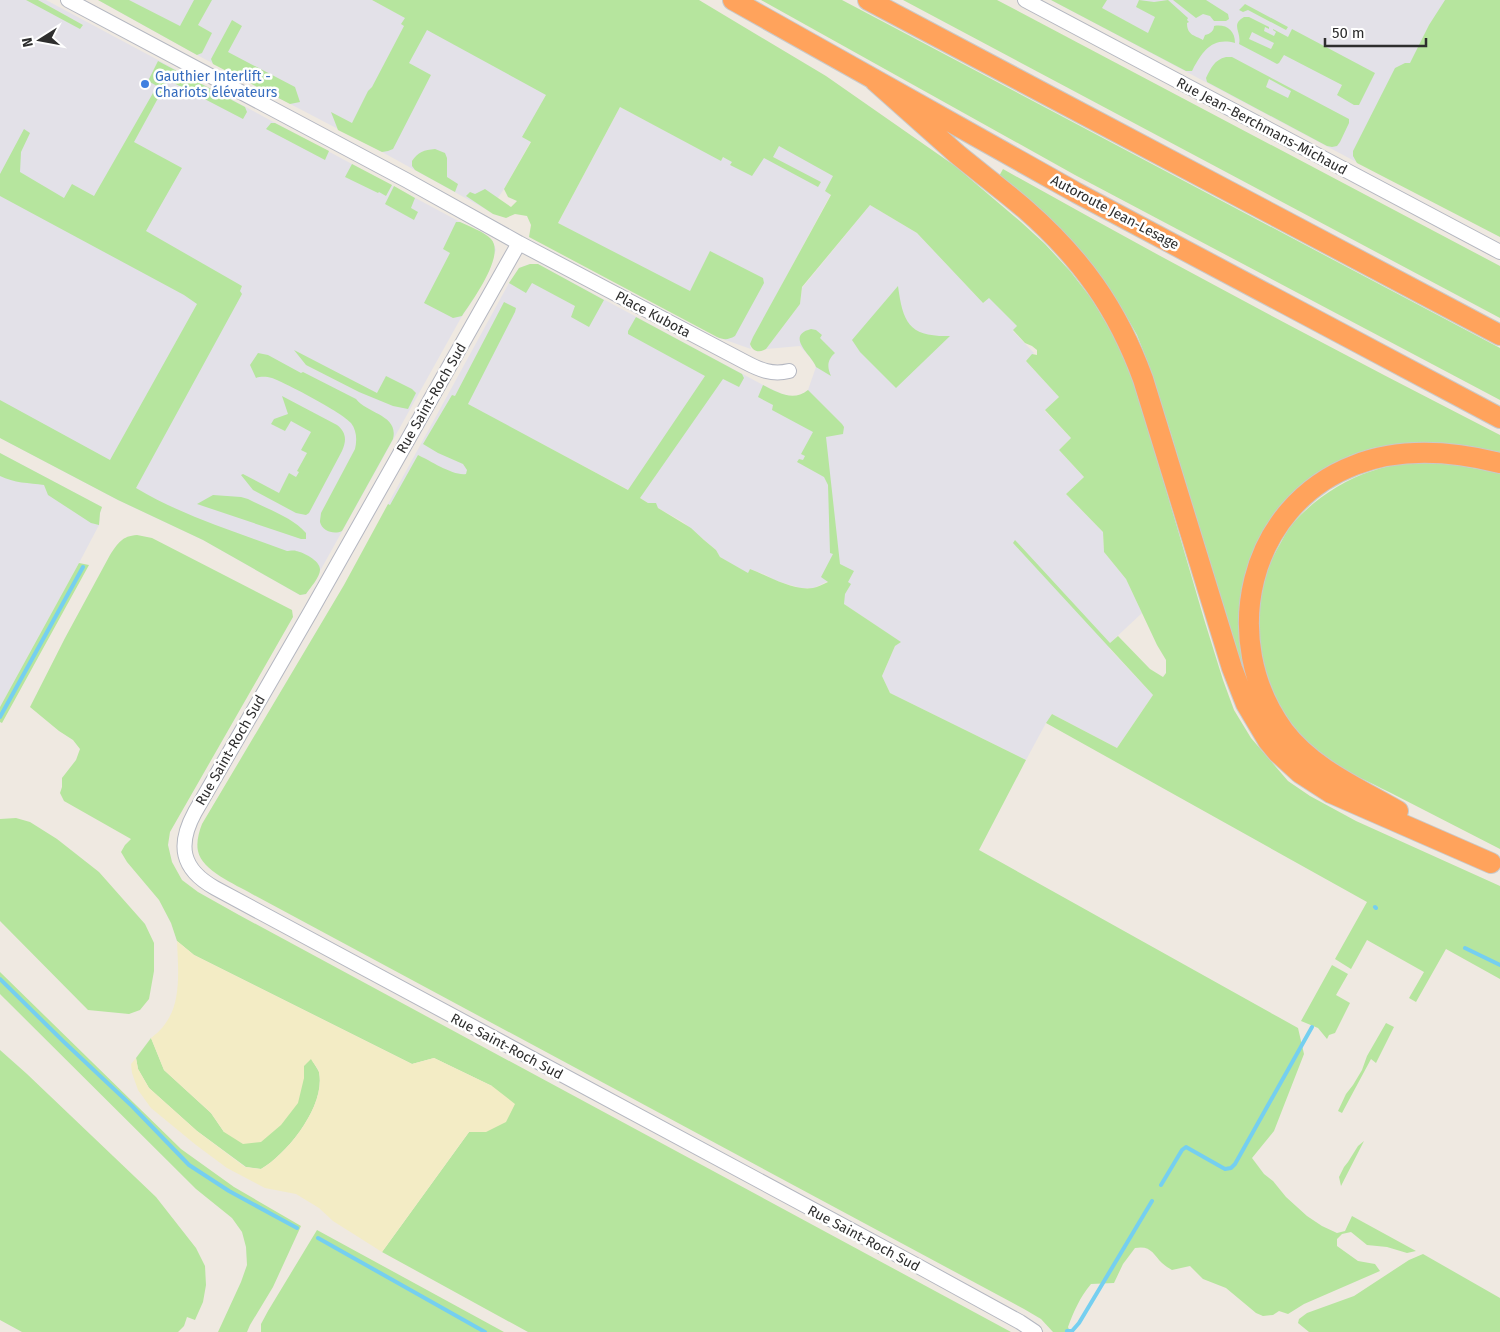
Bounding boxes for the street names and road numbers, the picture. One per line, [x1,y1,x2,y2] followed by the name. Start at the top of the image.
[1173,74,1350,179] street label: Rue Jean-Berchmans-Michaud
[1048,171,1182,253] street label: Autoroute Jean-Lesage
[612,288,693,341] street label: Place Kubota
[393,340,470,456] street label: Rue Saint-Roch Sud
[192,692,269,808] street label: Rue Saint-Roch Sud
[448,1010,566,1083] street label: Rue Saint-Roch Sud
[805,1202,923,1275] street label: Rue Saint-Roch Sud

